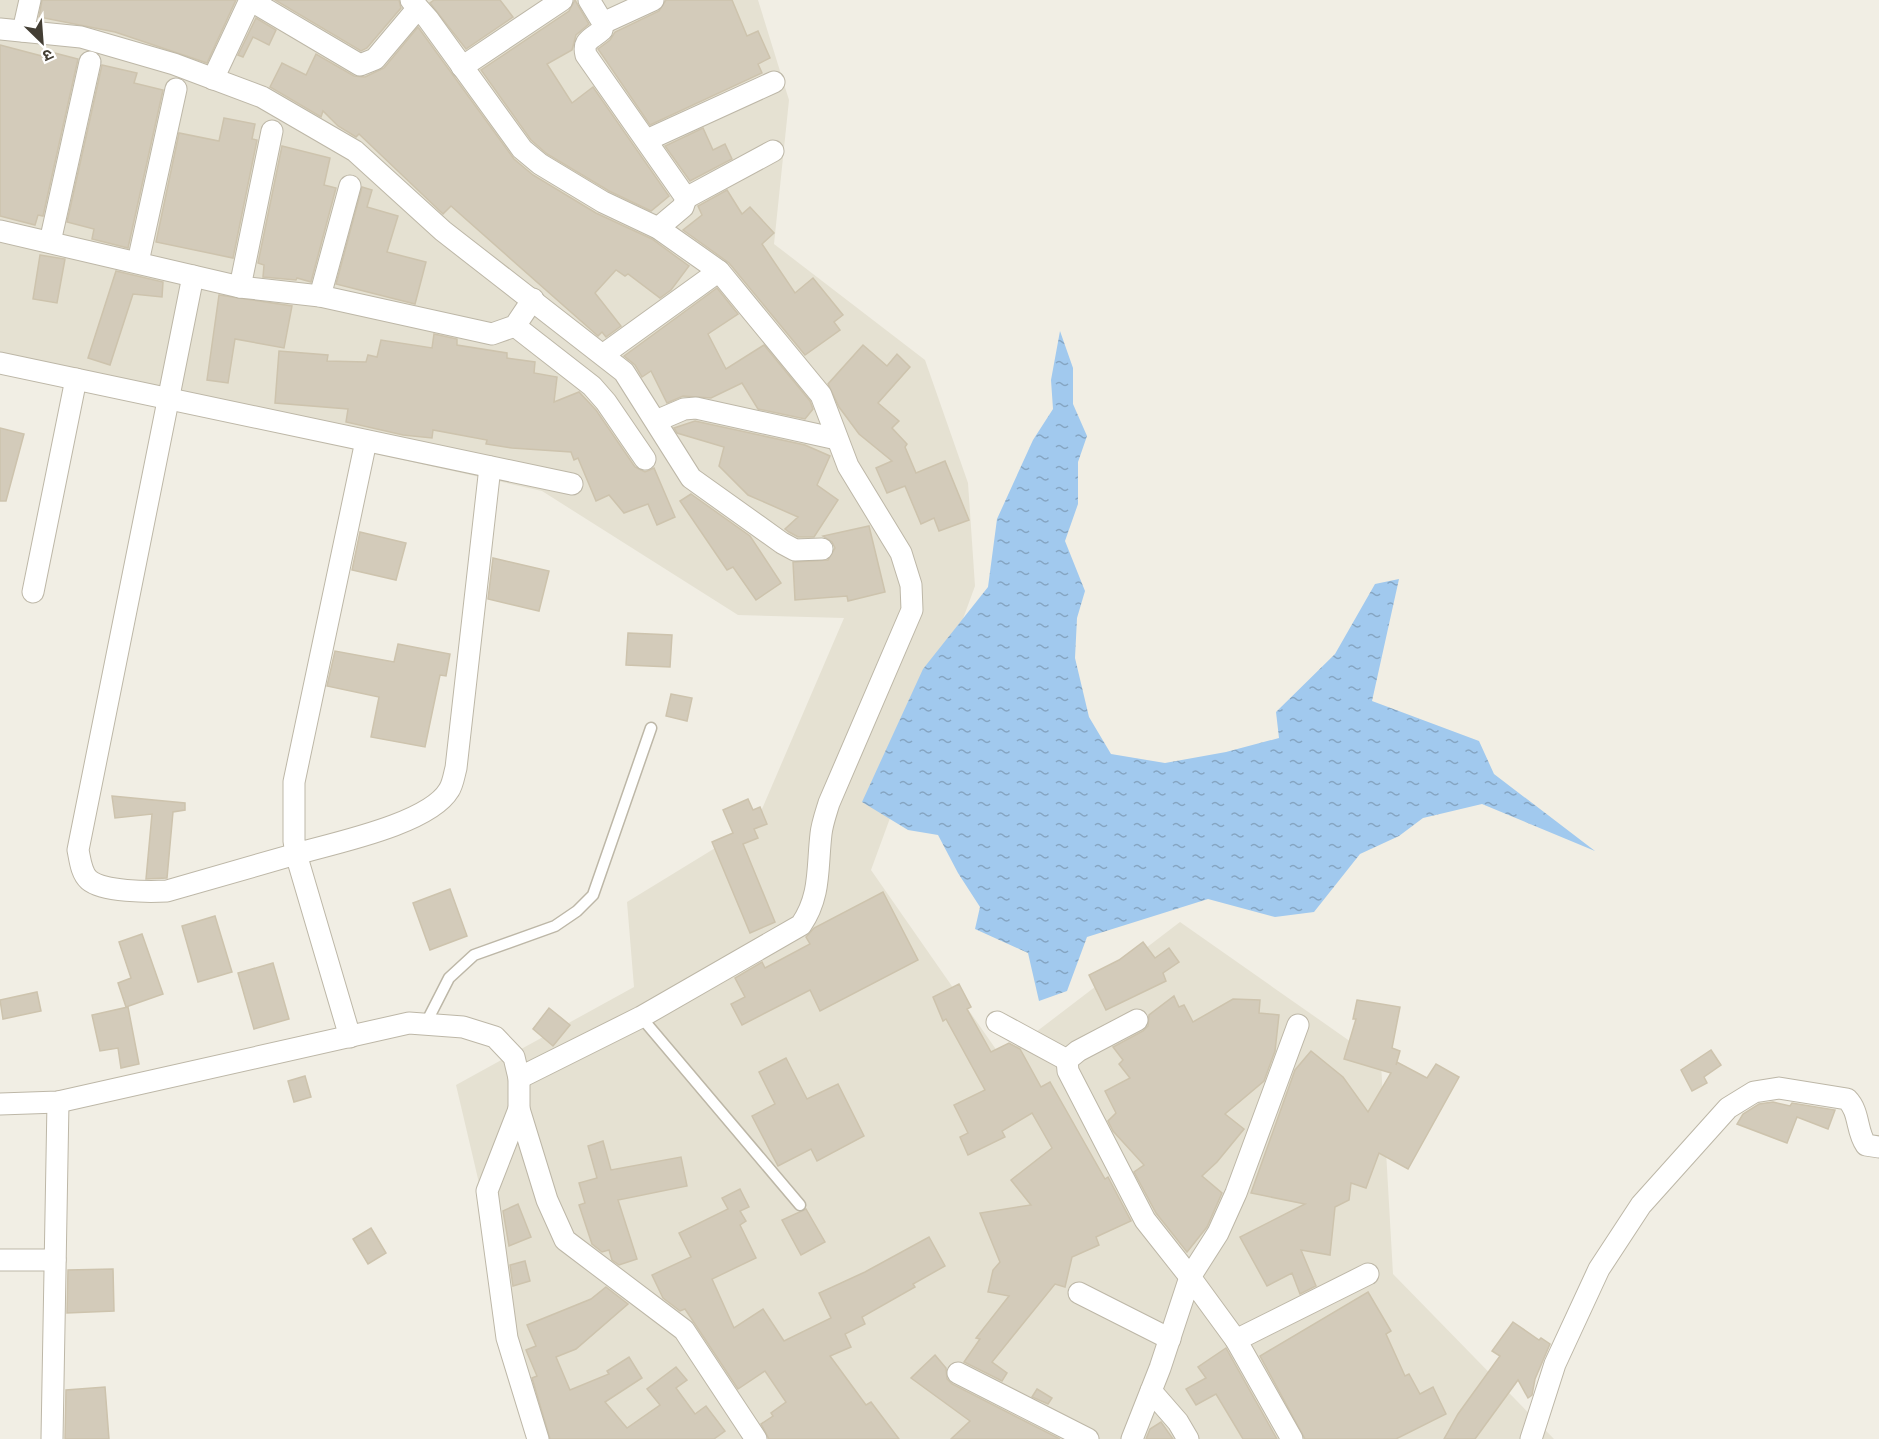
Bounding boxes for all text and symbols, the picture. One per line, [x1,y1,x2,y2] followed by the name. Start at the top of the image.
[12,12,72,72] north arrow
[39,45,56,66] text: उ

